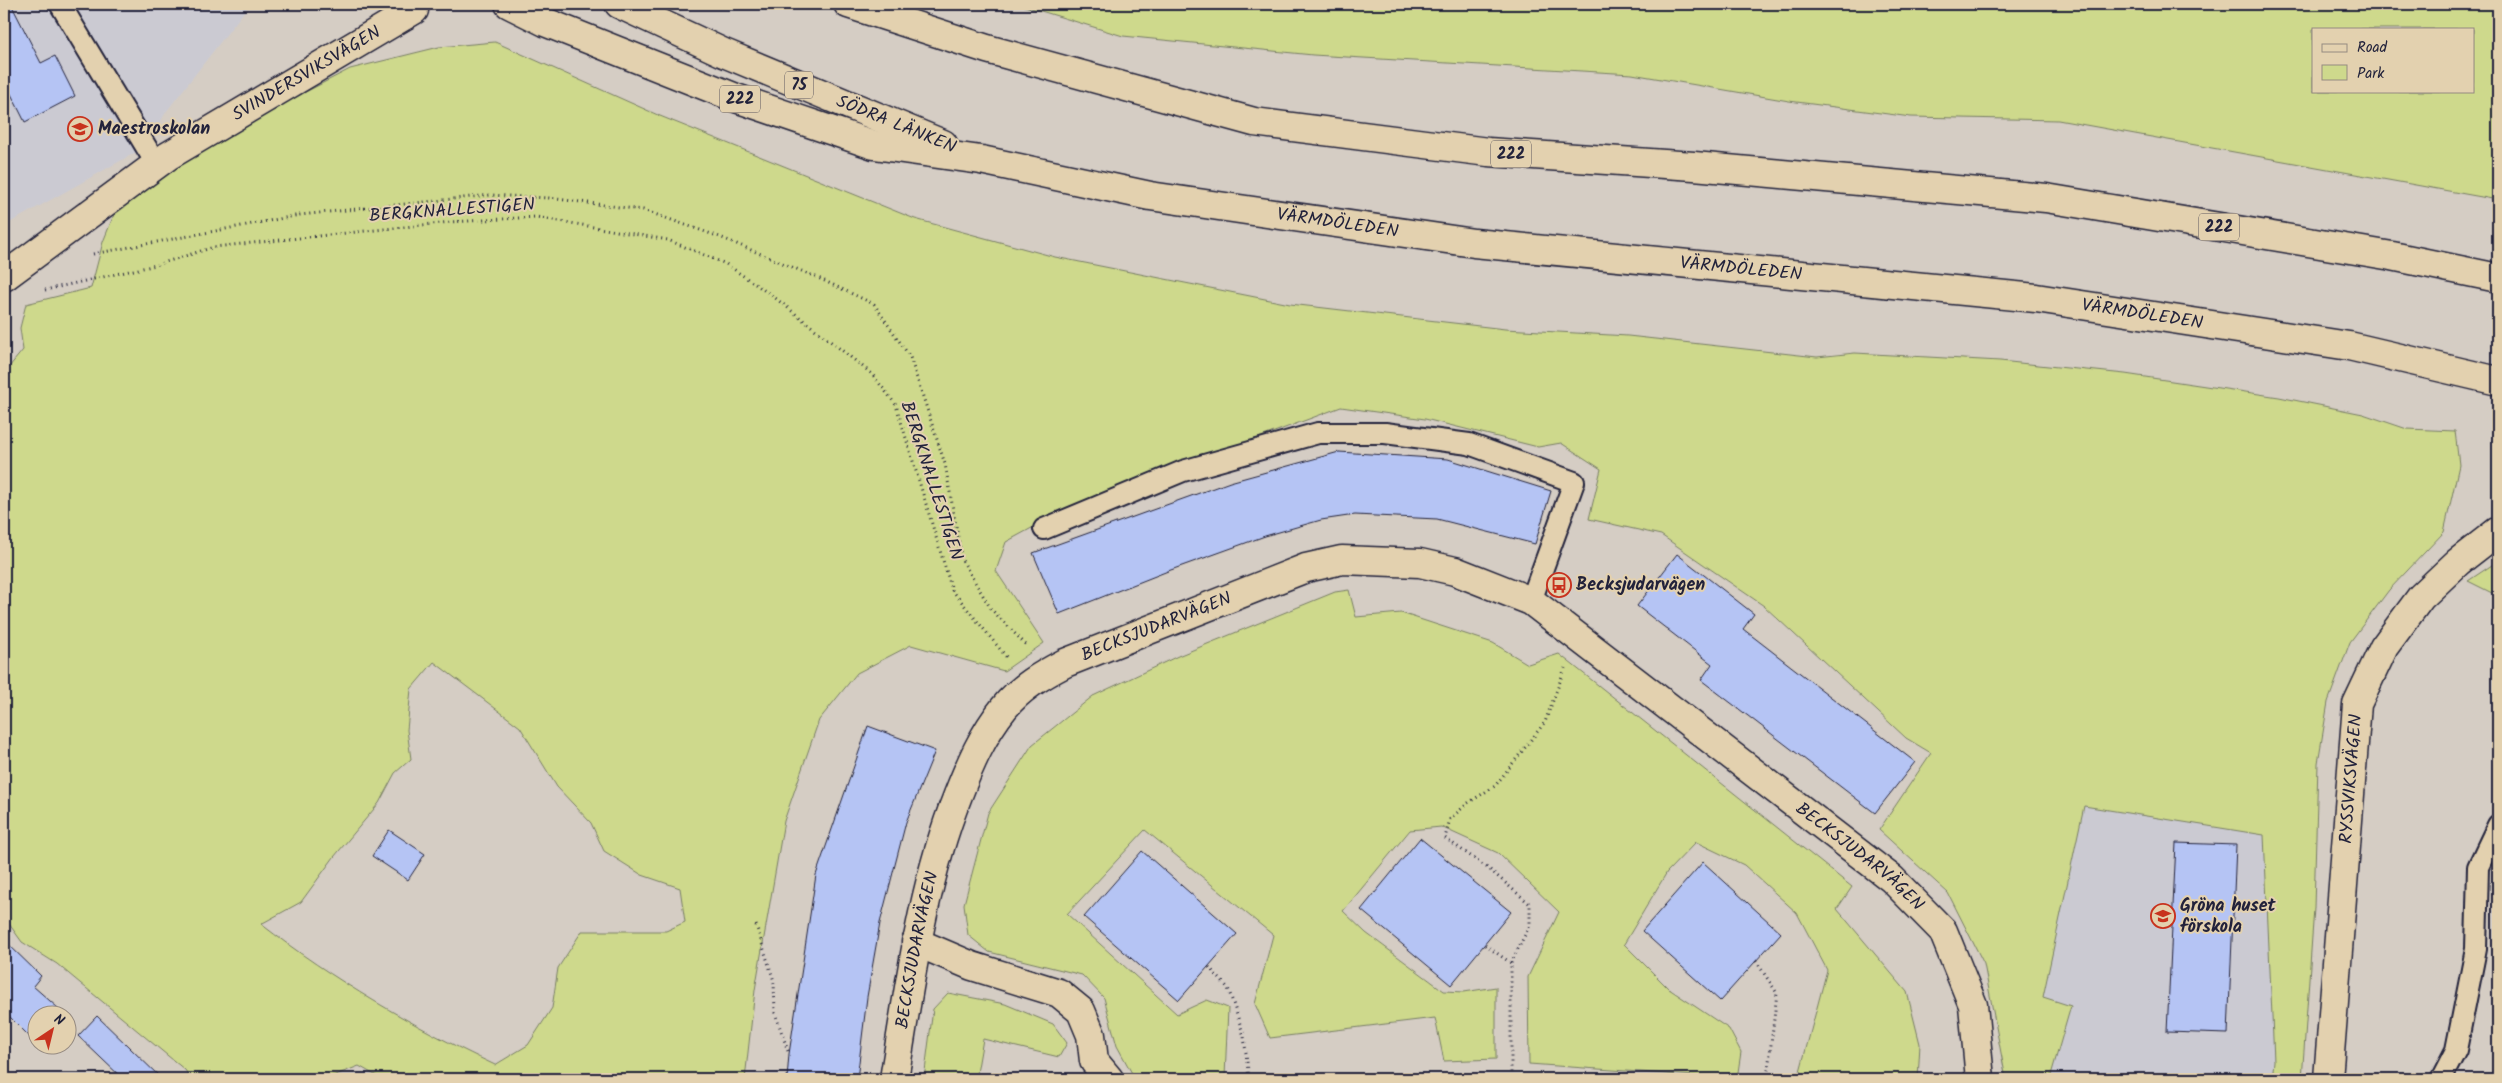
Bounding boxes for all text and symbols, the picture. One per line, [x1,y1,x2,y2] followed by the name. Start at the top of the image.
[227,18,387,129] street label: SVINDERSVIKSVÄGEN
[2312,28,2474,92] legend
[2357,36,2388,60] text: Road
[2357,62,2385,86] text: Park
[785,72,813,98] road number: 75
[720,86,760,112] road number: 222
[832,88,960,162] street label: SÖDRA LÄNKEN
[98,115,210,144] place label: Maestroskolan
[67,116,93,142] school or university icon: Maestroskolan
[1491,140,1531,168] road number: 222
[368,191,536,231] street label: BERGKNALLESTIGEN
[1275,200,1400,246] street label: VÄRMDÖLEDEN
[2199,213,2239,240] road number: 222
[1678,249,1803,290] street label: VÄRMDÖLEDEN
[2079,291,2205,338] street label: VÄRMDÖLEDEN
[892,398,970,564] street label: BERGKNALLESTIGEN
[1576,571,1705,600] place label: Becksjudarvägen
[1546,572,1572,598] bus stop icon: Becksjudarvägen
[1077,584,1236,670] street label: BECKSJUDARVÄGEN
[2332,713,2371,845] street label: RYSSVIKSVÄGEN
[1789,795,1931,918] street label: BECKSJUDARVÄGEN
[888,868,947,1031] street label: BECKSJUDARVÄGEN
[2180,892,2277,942] place label: Gröna huset förskola
[2150,903,2176,929] school or university icon: Gröna huset förskola
[28,1006,78,1056] north arrow
[49,1009,69,1032] text: N

